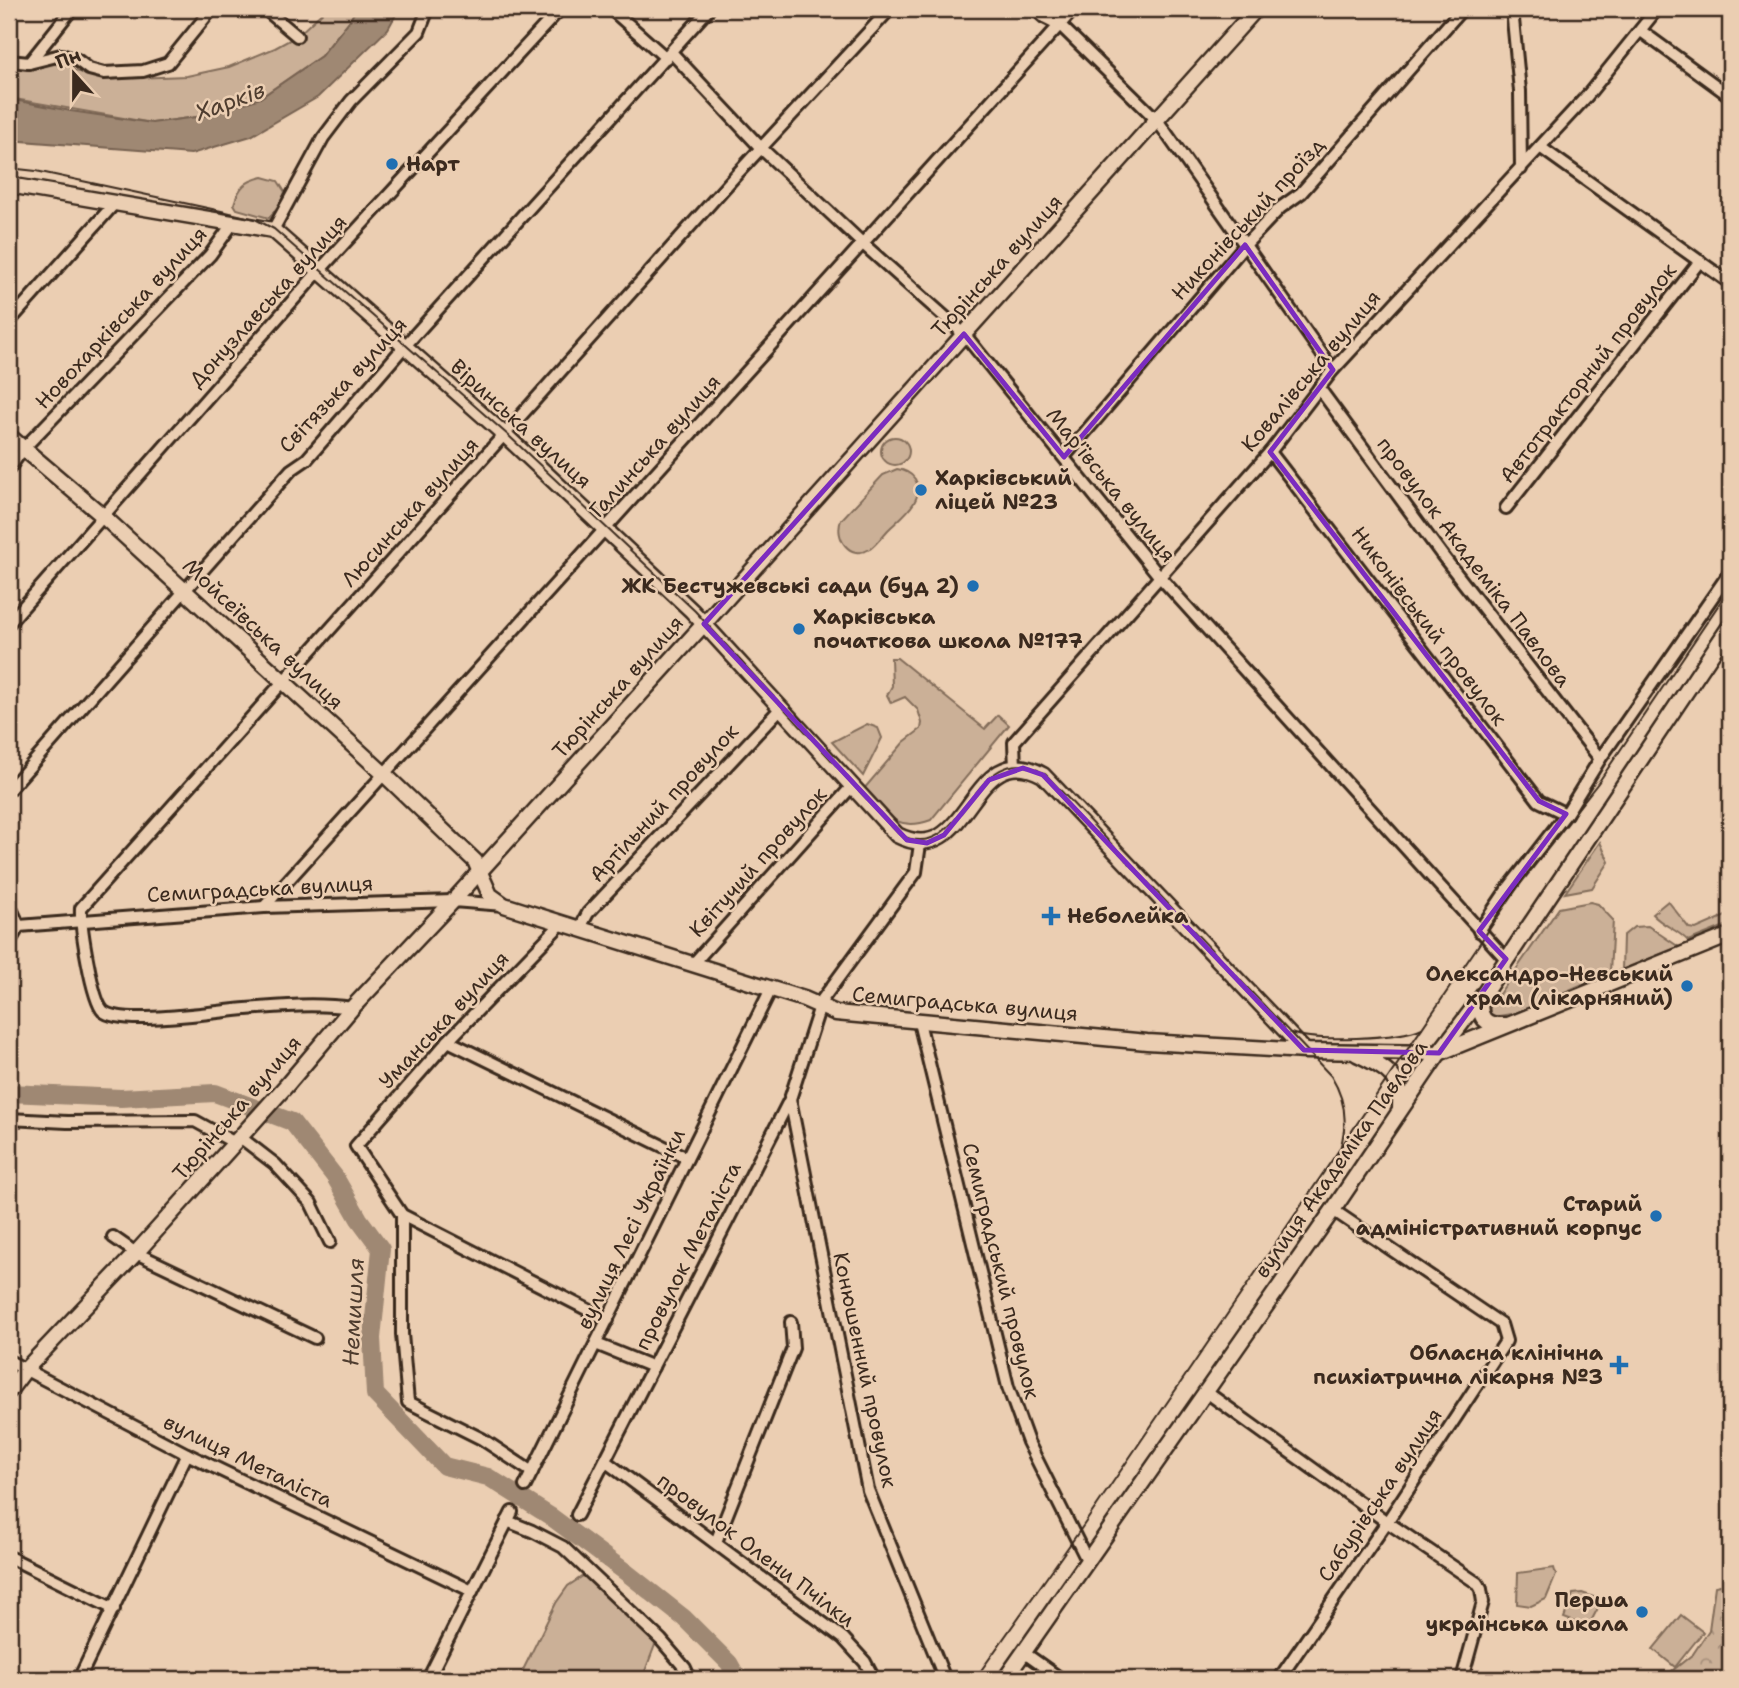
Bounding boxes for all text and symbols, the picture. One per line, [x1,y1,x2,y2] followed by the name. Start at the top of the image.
[38,38,108,108] north arrow
[52,42,84,75] text: Пн
[190,74,269,128] water label: Харків
[1165,132,1331,306] street label: Никонівський проїзд
[406,150,460,178] place label: Нарт
[384,156,400,172] marker: Нарт
[925,188,1069,344] street label: Тюрінська вулиця
[183,209,353,393] street label: Донузлавська вулиця
[29,221,213,415] street label: Новохарківська вулиця
[1493,257,1683,489] street label: Автотракторний провулок
[1235,284,1387,458] street label: Ковалівська вулиця
[273,311,413,459] street label: Світязька вулиця
[444,353,598,495] street label: Віринська вулиця
[583,368,727,524] street label: Галинська вулиця
[1040,402,1182,568] street label: Мар'ївська вулиця
[335,431,485,593] street label: Люсинська вулиця
[1371,431,1577,693] street label: провулок Академіка Павлова
[935,464,1072,516] place label: Харківський ліцей №23
[913,482,929,498] marker: Харківський ліцей №23
[1345,521,1513,731] street label: Никонівський провулок
[177,552,349,716] street label: Мойсеївська вулиця
[621,572,959,600] place label: ЖК Бестужевські сади (буд 2)
[965,578,981,594] marker: ЖК Бестужевські сади (буд 2)
[813,603,1083,655] place label: Харківська початкова школа №177
[546,609,690,765] street label: Тюрінська вулиця
[791,621,807,637] marker: Харківська початкова школа №177
[583,718,745,888] street label: Артільний провулок
[683,781,833,943] street label: Квітучий провулок
[146,869,374,909] street label: Семиградська вулиця
[1067,902,1189,930] place label: Неболейка
[1041,906,1061,926] marker: Неболейка
[373,945,515,1095] street label: Уманська вулиця
[1425,960,1673,1012] place label: Олександро-Невський храм (лікарняний)
[1679,978,1695,994] marker: Олександро-Невський храм (лікарняний)
[851,980,1079,1028] street label: Семиградська вулиця
[166,1030,308,1186] street label: Тюрінська вулиця
[1248,1035,1434,1283] street label: вулиця Академіка Павлова
[570,1124,692,1334] street label: вулиця Лесі Українки
[956,1140,1046,1402] street label: Семиградський провулок
[628,1157,748,1355] street label: провулок Металіста
[1356,1190,1642,1242] place label: Старий адміністративний корпус
[1648,1208,1664,1224] marker: Старий адміністративний корпус
[826,1250,904,1490] street label: Конюшенний провулок
[335,1257,371,1367] water label: Немишля
[1313,1339,1604,1391] place label: Обласна клінічна психіатрична лікарня №3
[1609,1355,1629,1375] marker: Обласна клінічна психіатрична лікарня №3
[1311,1403,1449,1587] street label: Сабурівська вулиця
[159,1408,337,1514] street label: вулиця Металіста
[651,1466,861,1634] street label: провулок Олени Пчілки
[1426,1586,1629,1638] place label: Перша українська школа
[1634,1604,1650,1620] marker: Перша українська школа

